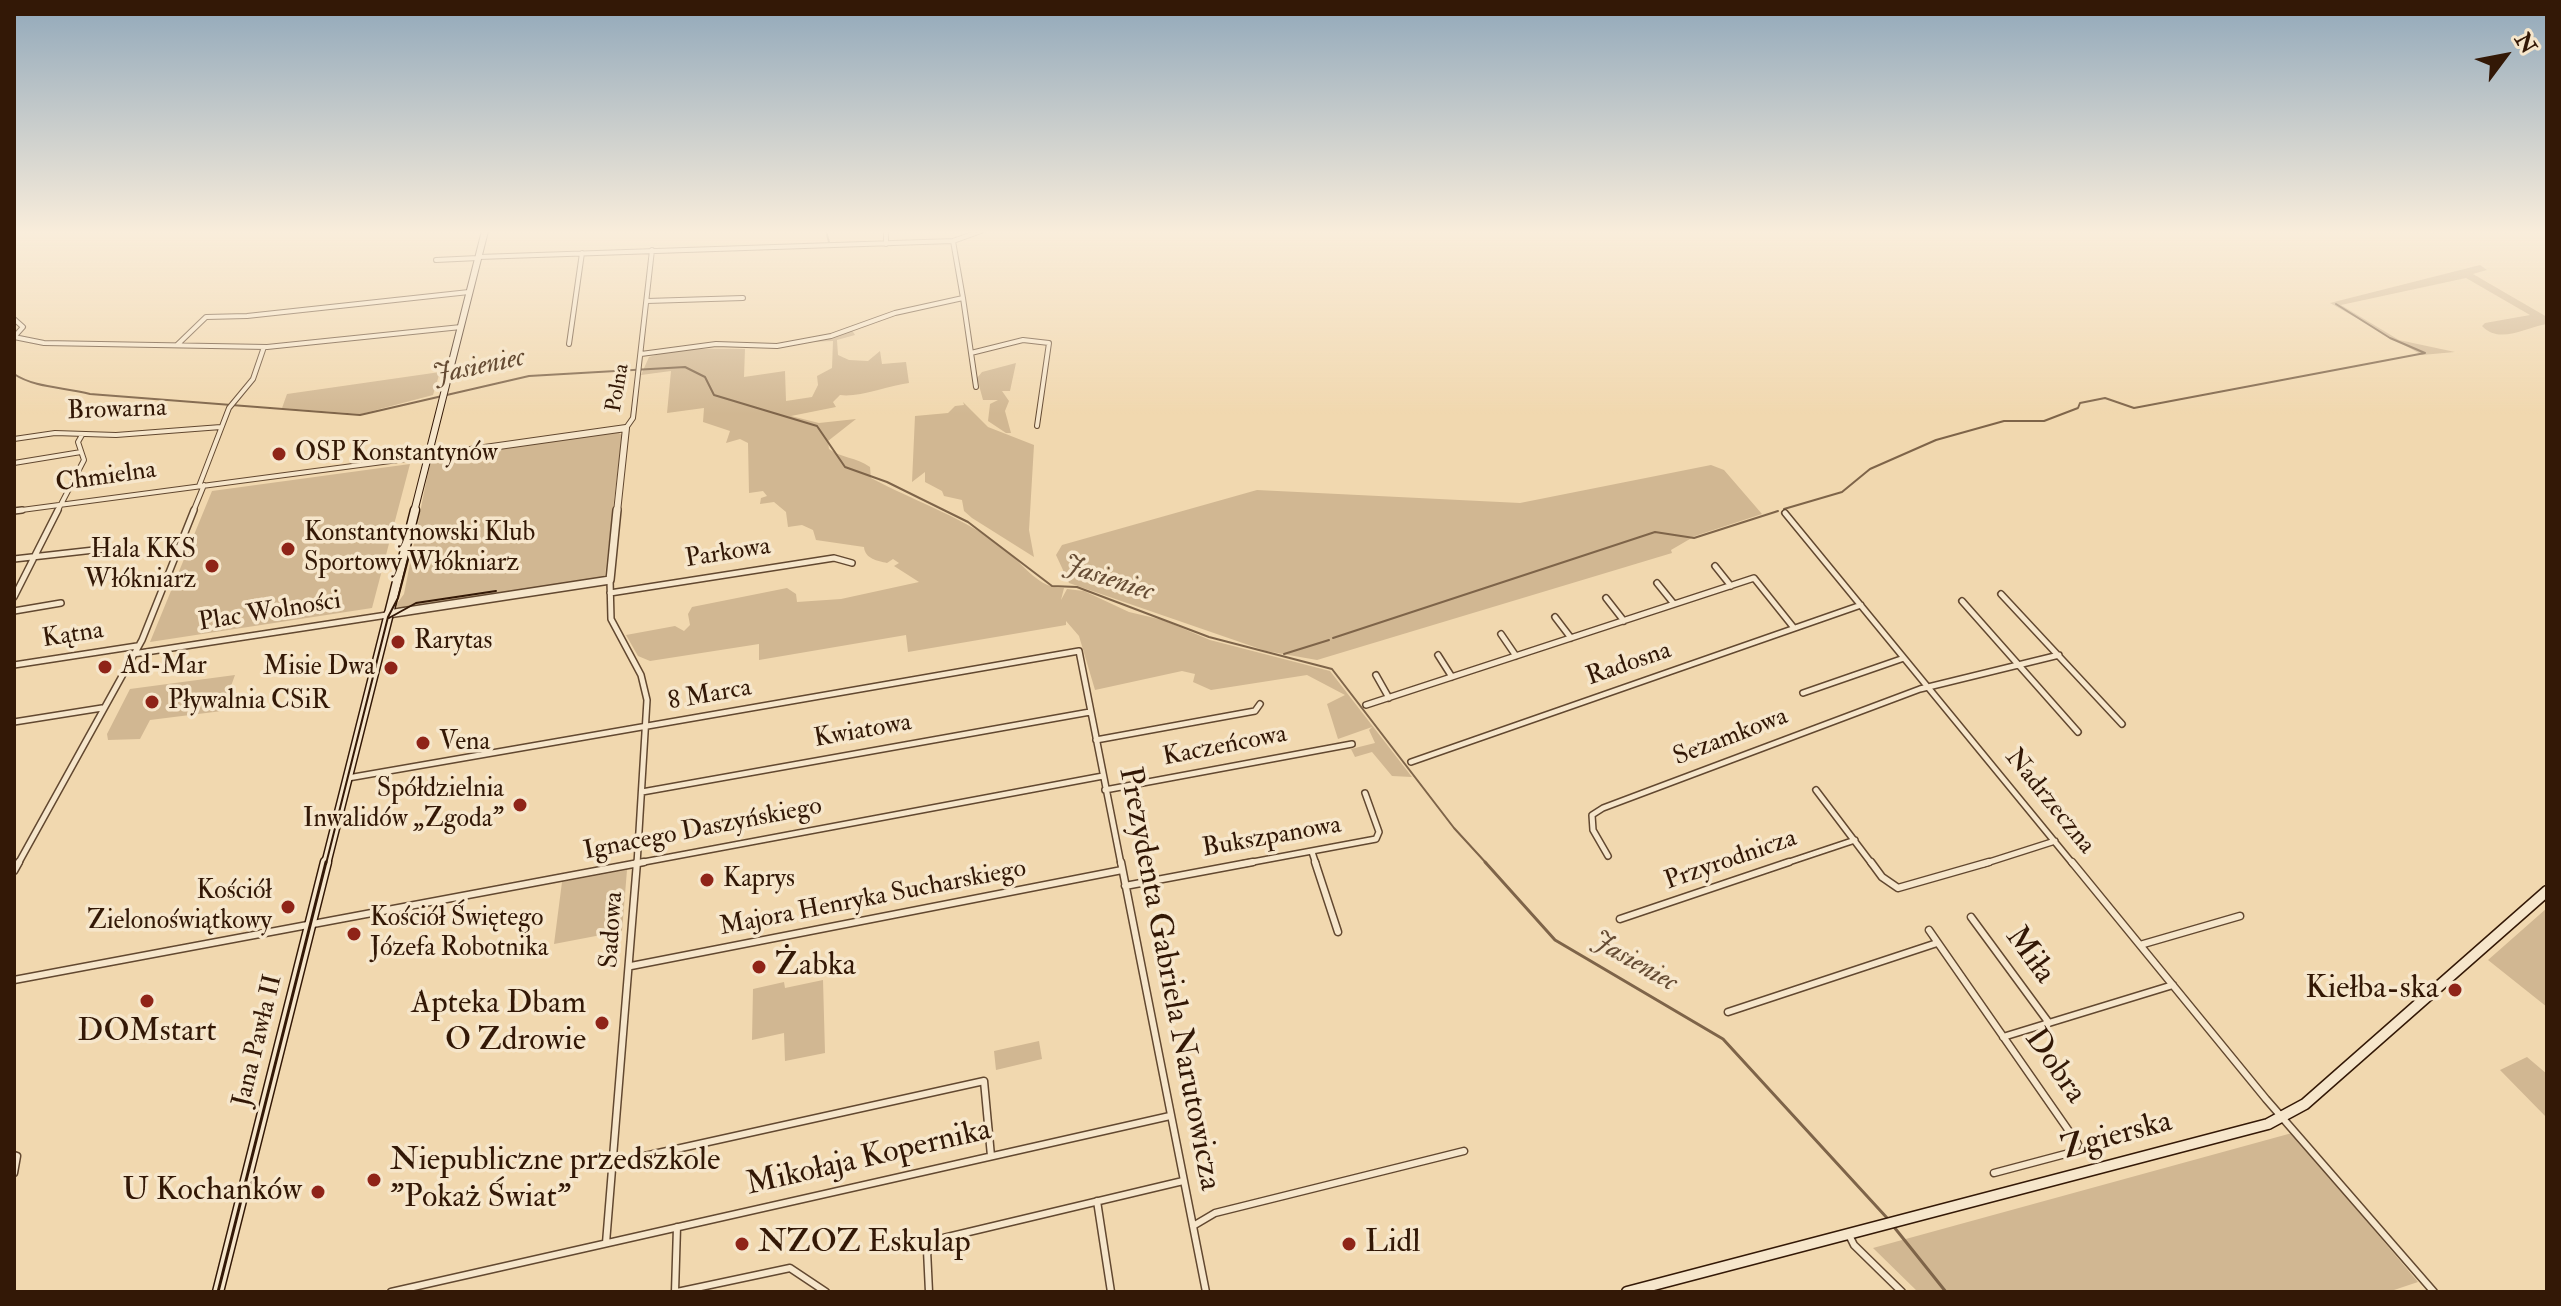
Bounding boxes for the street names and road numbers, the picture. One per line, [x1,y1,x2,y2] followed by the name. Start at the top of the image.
[602,362,636,414] street label: Polna
[67,394,167,428] street label: Browarna
[54,456,158,500] street label: Chmielna
[683,532,773,576] street label: Parkowa
[197,586,343,640] street label: Plac Wolności
[40,616,106,656] street label: Kątna
[1582,636,1676,694] street label: Radosna
[666,673,754,719] street label: 8 Marca
[1670,702,1792,774] street label: Sezamkowa
[812,708,914,756] street label: Kwiatowa
[1160,720,1290,774] street label: Kaczeńcowa
[1997,743,2101,861] street label: Nadrzeczna
[1108,764,1228,1194] street label: Prezydenta Gabriela Narutowicza
[581,792,825,868] street label: Ignacego Daszyńskiego
[1200,810,1344,866] street label: Bukszpanowa
[1661,824,1801,898] street label: Przyrodnicza
[717,854,1029,944] street label: Majora Henryka Sucharskiego
[595,891,631,969] street label: Sadowa
[1996,920,2062,992] street label: Miła
[228,972,290,1110] street label: Jana Pawła II
[2015,1022,2093,1112] street label: Dobra
[2058,1104,2176,1170] street label: Zgierska
[743,1112,995,1206] street label: Mikołaja Kopernika

